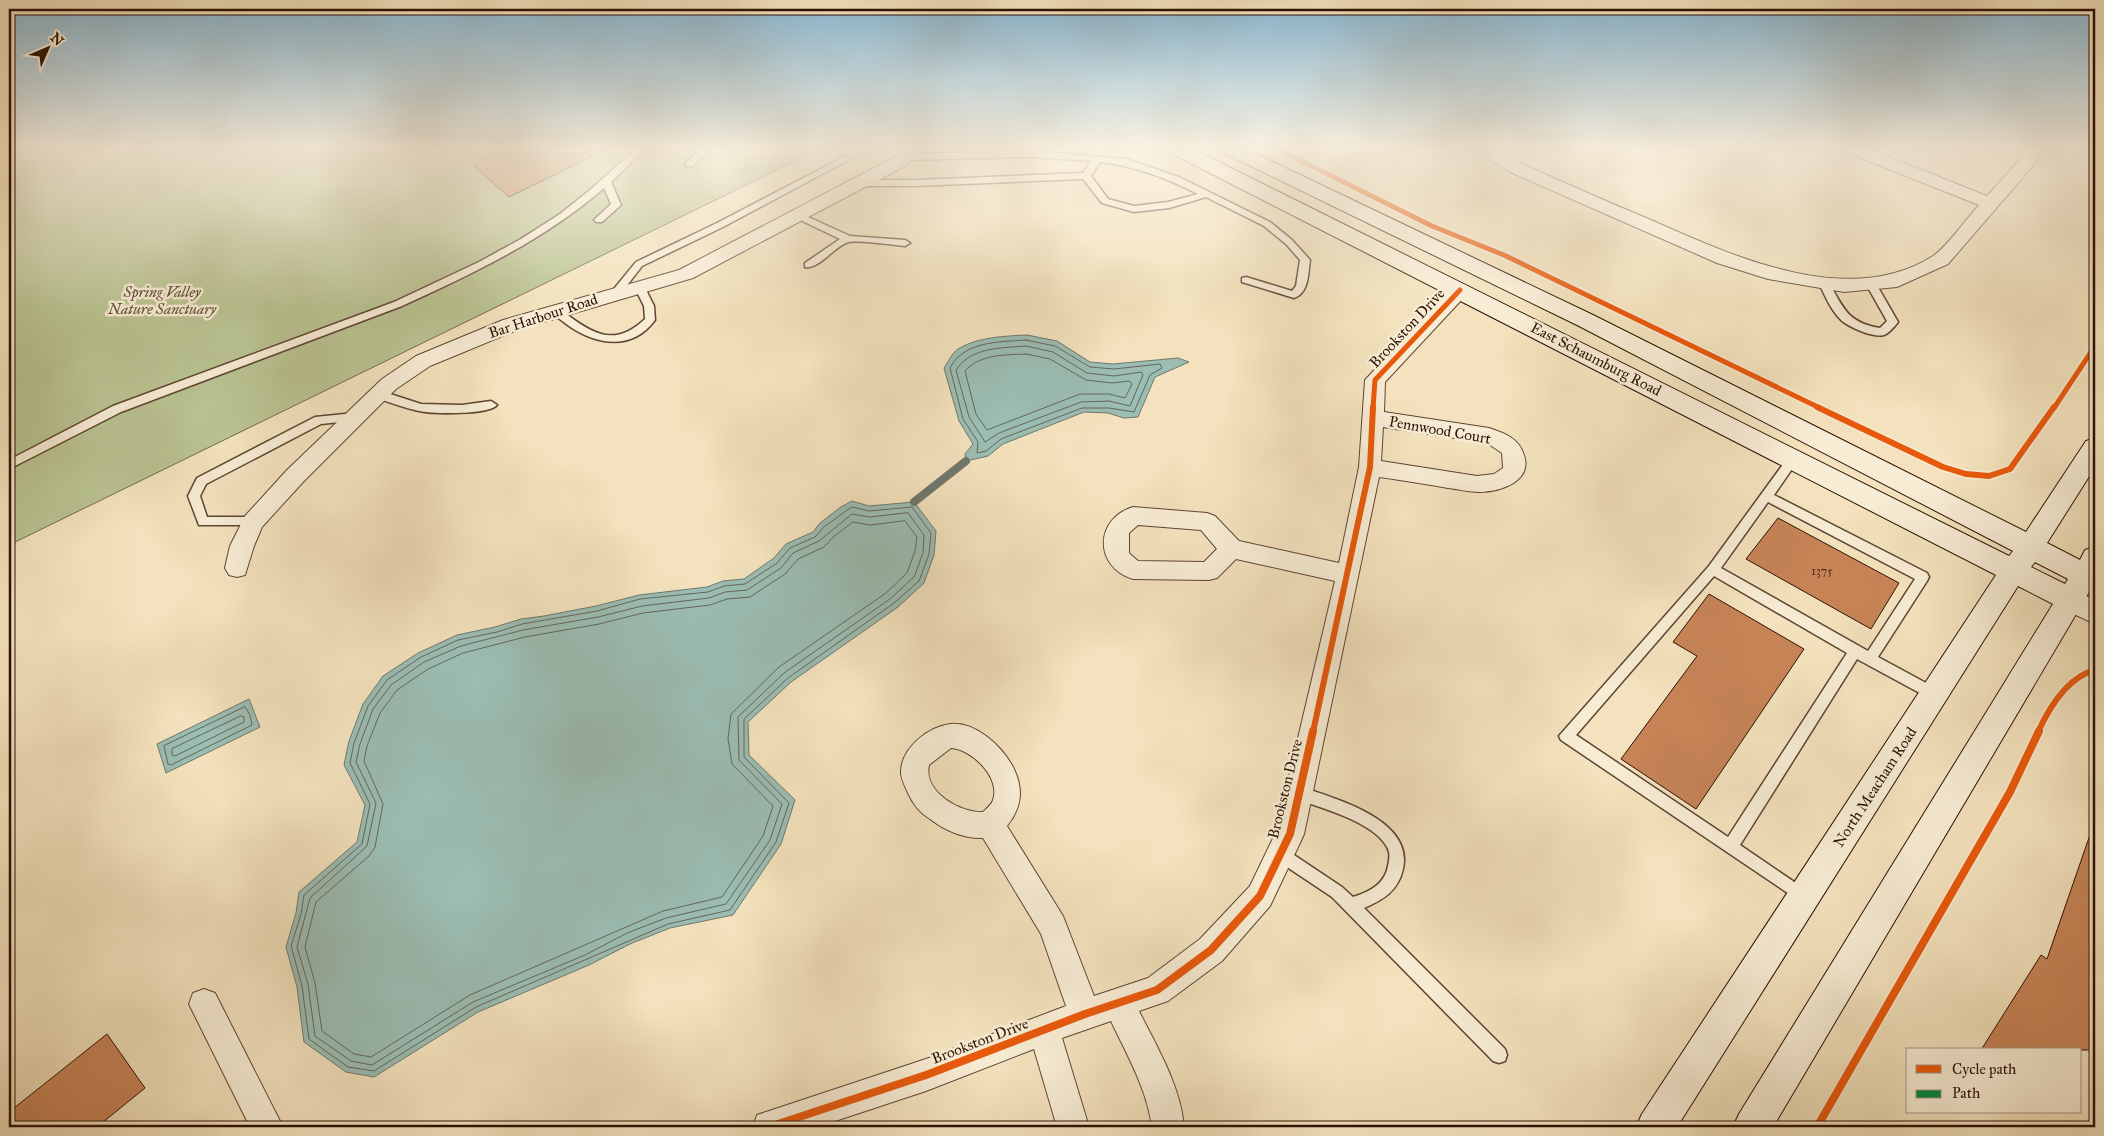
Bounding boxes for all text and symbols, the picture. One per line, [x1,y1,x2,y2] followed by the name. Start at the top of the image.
[22,22,72,72] north arrow
[47,29,67,49] text: N
[107,283,217,318] park label: Spring Valley Nature Sanctuary
[1366,285,1448,371] street label: Brookston Drive
[486,290,600,342] street label: Bar Harbour Road
[1528,318,1665,400] street label: East Schaumburg Road
[1388,412,1493,448] street label: Pennwood Court
[1811,564,1833,578] house number: 1375
[1830,723,1921,850] street label: North Meacham Road
[1264,737,1306,841] street label: Brookston Drive
[929,1014,1031,1068] street label: Brookston Drive
[1906,1048,2082,1114] legend
[1952,1060,2017,1078] text: Cycle path
[1952,1084,1981,1102] text: Path

